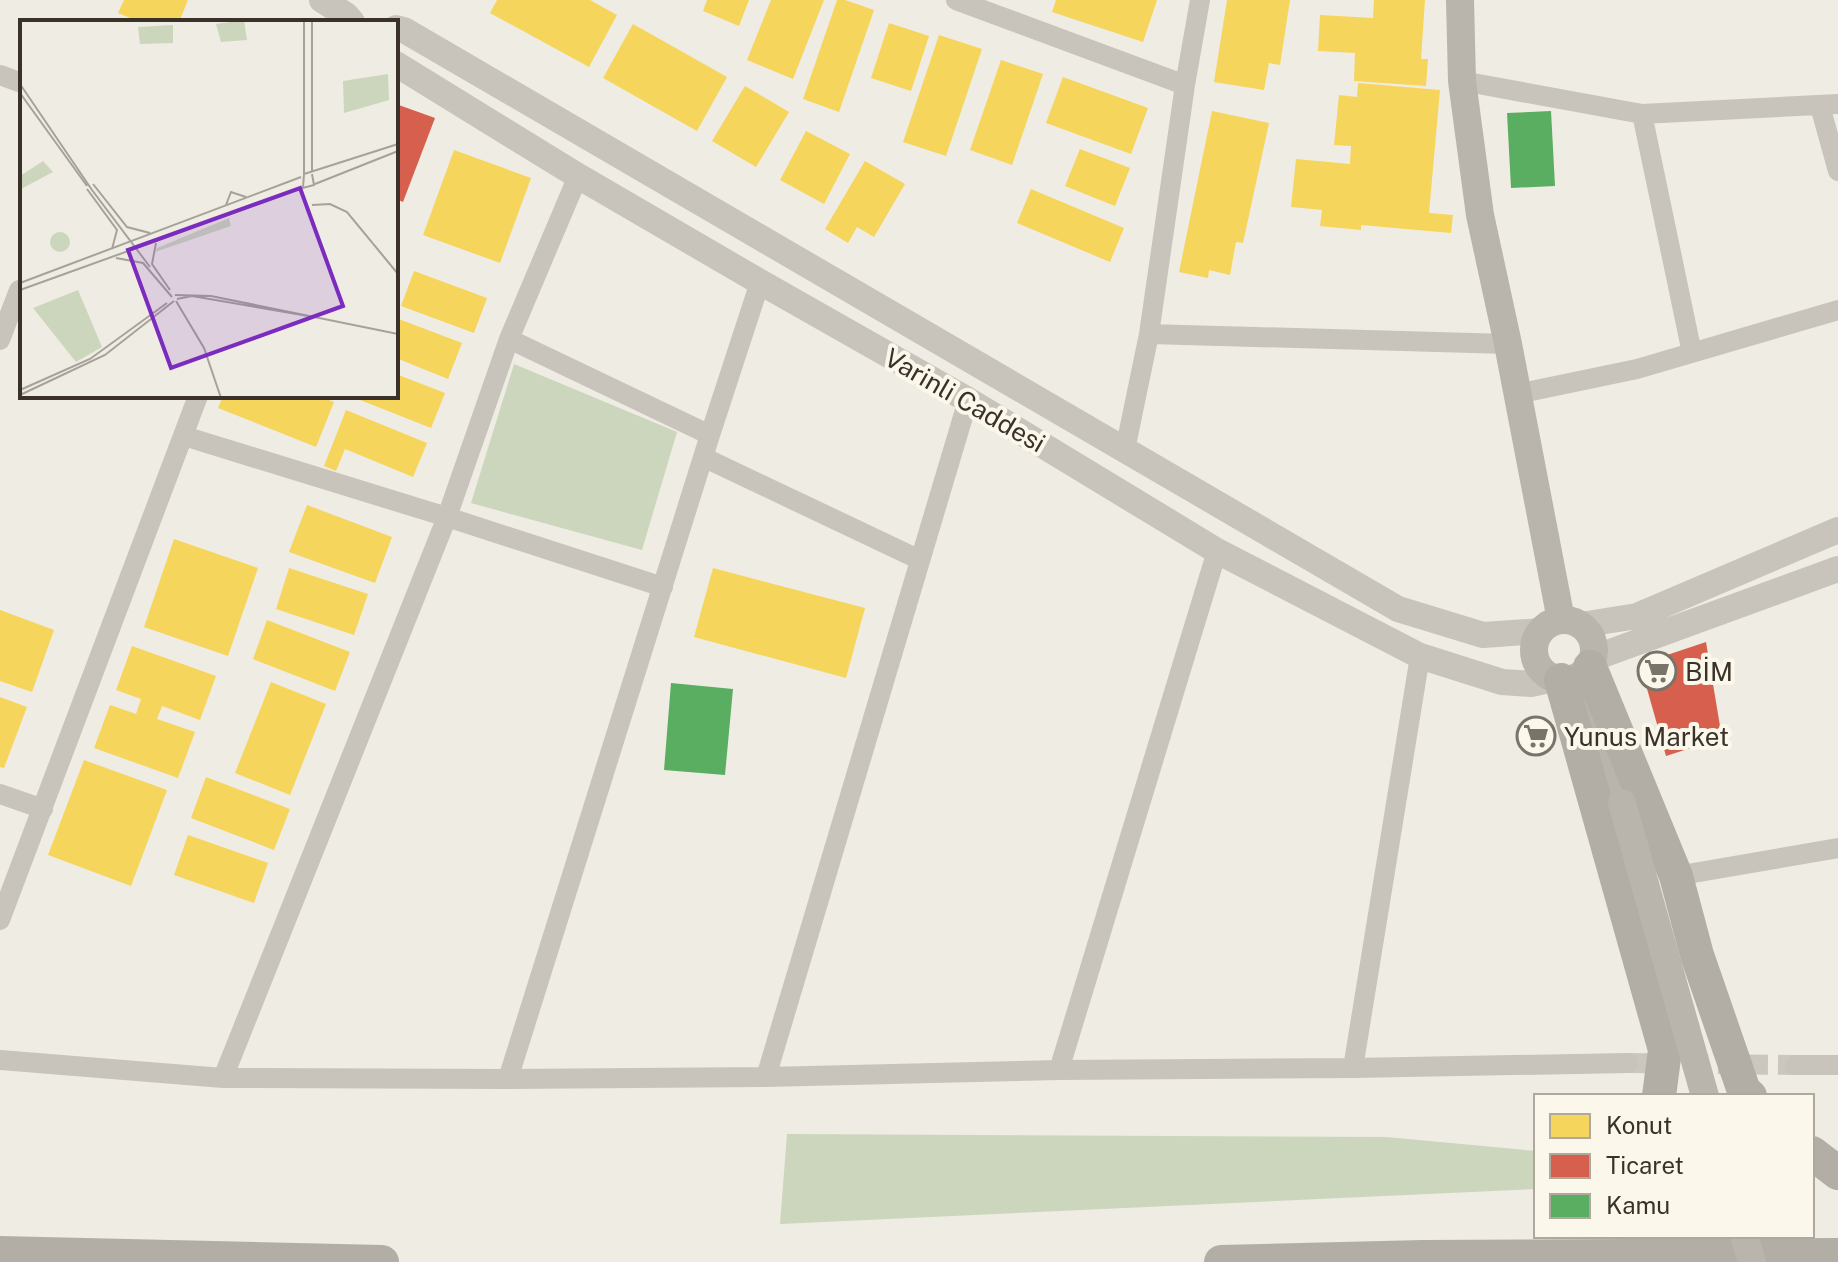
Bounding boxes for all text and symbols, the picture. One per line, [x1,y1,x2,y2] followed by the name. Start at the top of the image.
[20,20,398,398] inset map
[879,341,1051,459] street label: Varinli Caddesi
[1636,650,1678,692] supermarket icon: BİM
[1685,656,1733,687] place label: BİM
[1515,715,1557,757] supermarket icon: Yunus Market
[1564,721,1729,752] place label: Yunus Market
[1534,1094,1814,1238] legend
[1606,1111,1672,1139] text: Konut
[1606,1151,1684,1179] text: Ticaret
[1606,1191,1670,1219] text: Kamu

